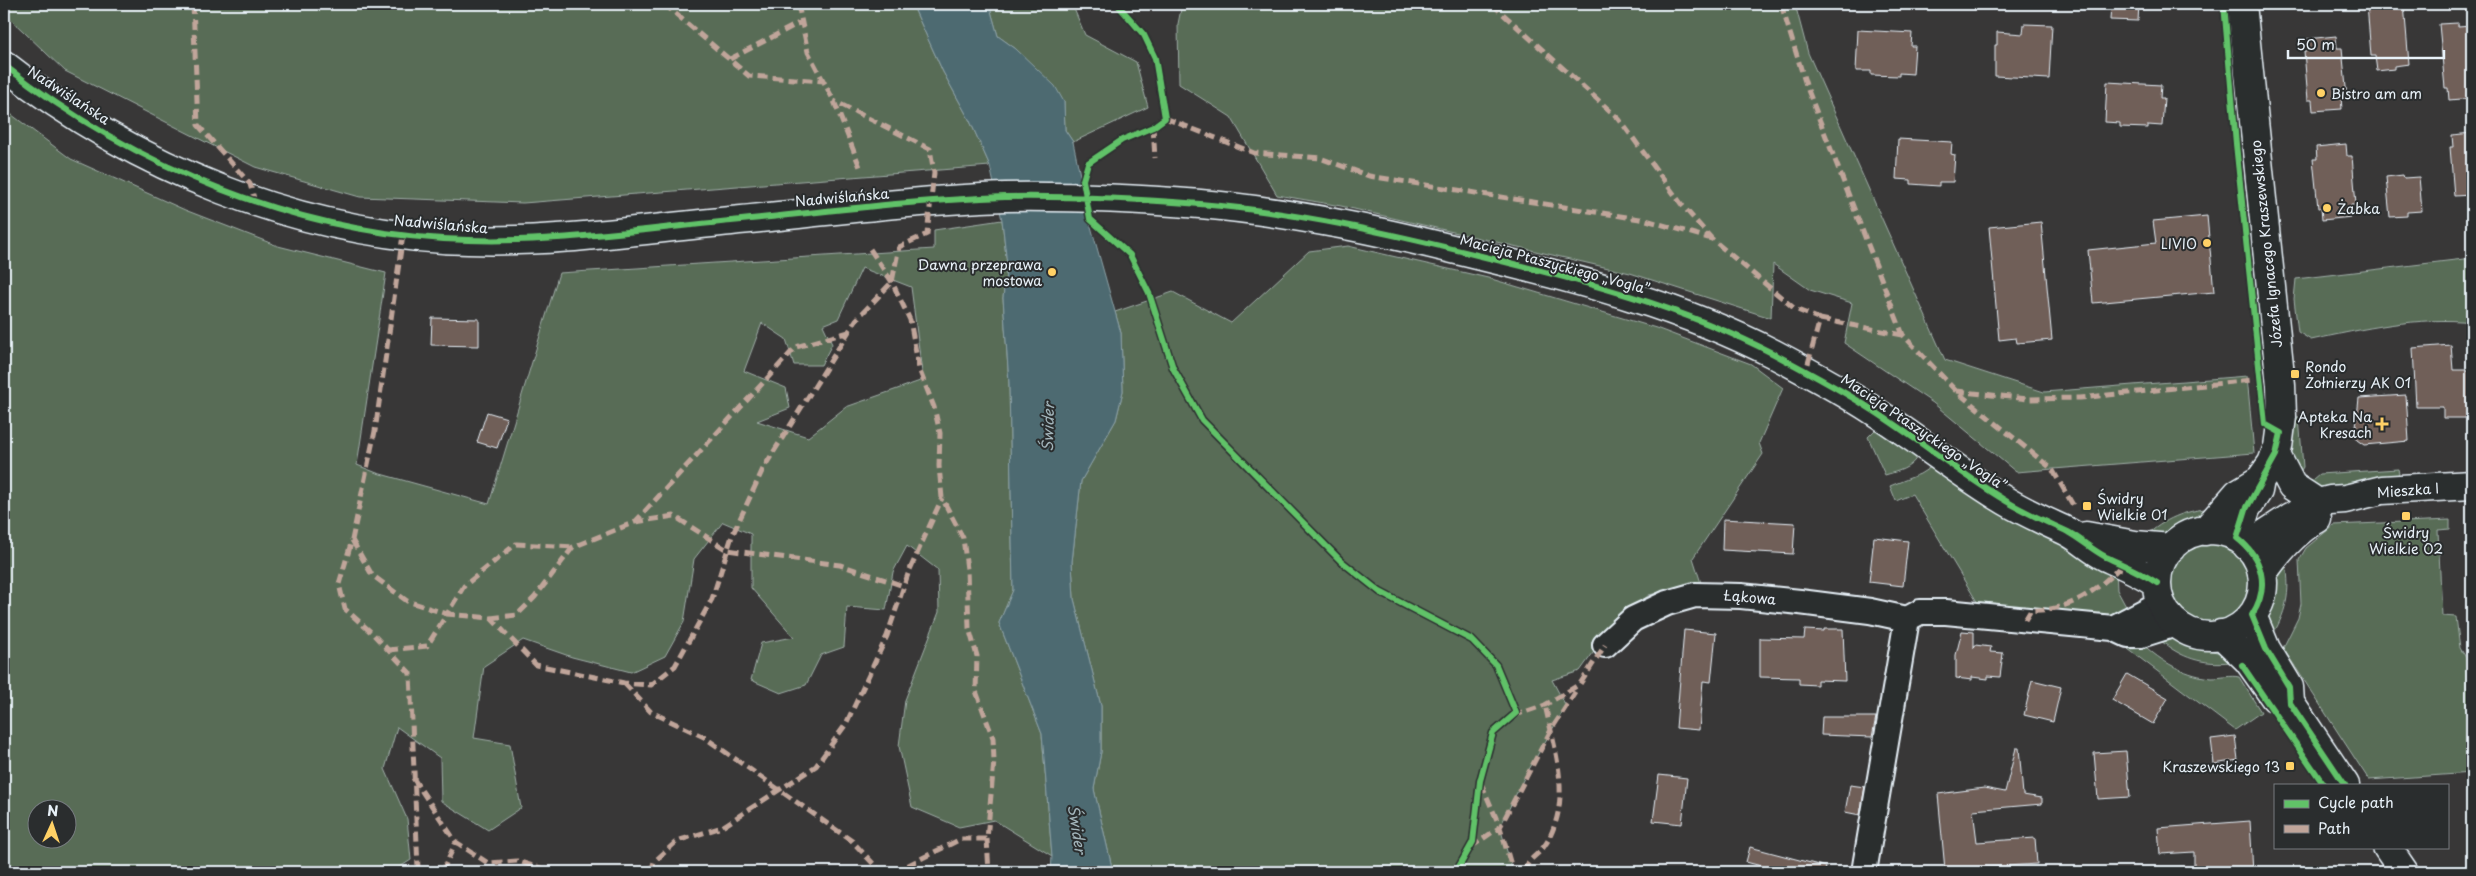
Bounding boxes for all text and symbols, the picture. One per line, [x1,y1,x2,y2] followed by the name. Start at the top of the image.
[2288,28,2445,60] scale bar
[2296,32,2335,55] text: 50 m
[24,60,115,130] street label: Nadwiślańska
[2331,83,2422,104] place label: Bistro am am
[2315,87,2327,99] marker: Bistro am am
[2245,139,2287,349] street label: Józefa Ignacego Kraszewskiego
[794,182,890,212] street label: Nadwiślańska
[2337,198,2380,219] place label: Żabka
[2321,202,2333,214] marker: Żabka
[393,209,489,239] street label: Nadwiślańska
[1458,229,1653,300] street label: Macieja Ptaszyckiego „Vogla”
[2161,233,2197,254] place label: LIVIO
[2201,237,2213,249] marker: LIVIO
[918,254,1042,291] place label: Dawna przeprawa mostowa
[1046,266,1058,278] marker: Dawna przeprawa mostowa
[2305,356,2411,393] place label: Rondo Żołnierzy AK 01
[2289,368,2301,380] marker: Rondo Żołnierzy AK 01
[1837,369,2011,496] street label: Macieja Ptaszyckiego „Vogla”
[1035,400,1059,452] water label: Świder
[2298,406,2372,443] place label: Apteka Na Kresach
[2376,418,2388,430] marker: Apteka Na Kresach
[2376,477,2440,503] street label: Mieszka I
[2097,488,2168,525] place label: Świdry Wielkie 01
[2081,500,2093,512] marker: Świdry Wielkie 01
[2400,510,2412,522] marker: Świdry Wielkie 02
[2369,522,2443,559] place label: Świdry Wielkie 02
[1723,584,1777,610] street label: Łąkowa
[2162,756,2280,777] place label: Kraszewskiego 13
[2284,760,2296,772] marker: Kraszewskiego 13
[2274,784,2448,848] legend
[2318,790,2394,813] text: Cycle path
[28,798,78,848] north arrow
[47,800,59,821] text: N
[1063,803,1094,857] water label: Świder
[2318,816,2350,839] text: Path

